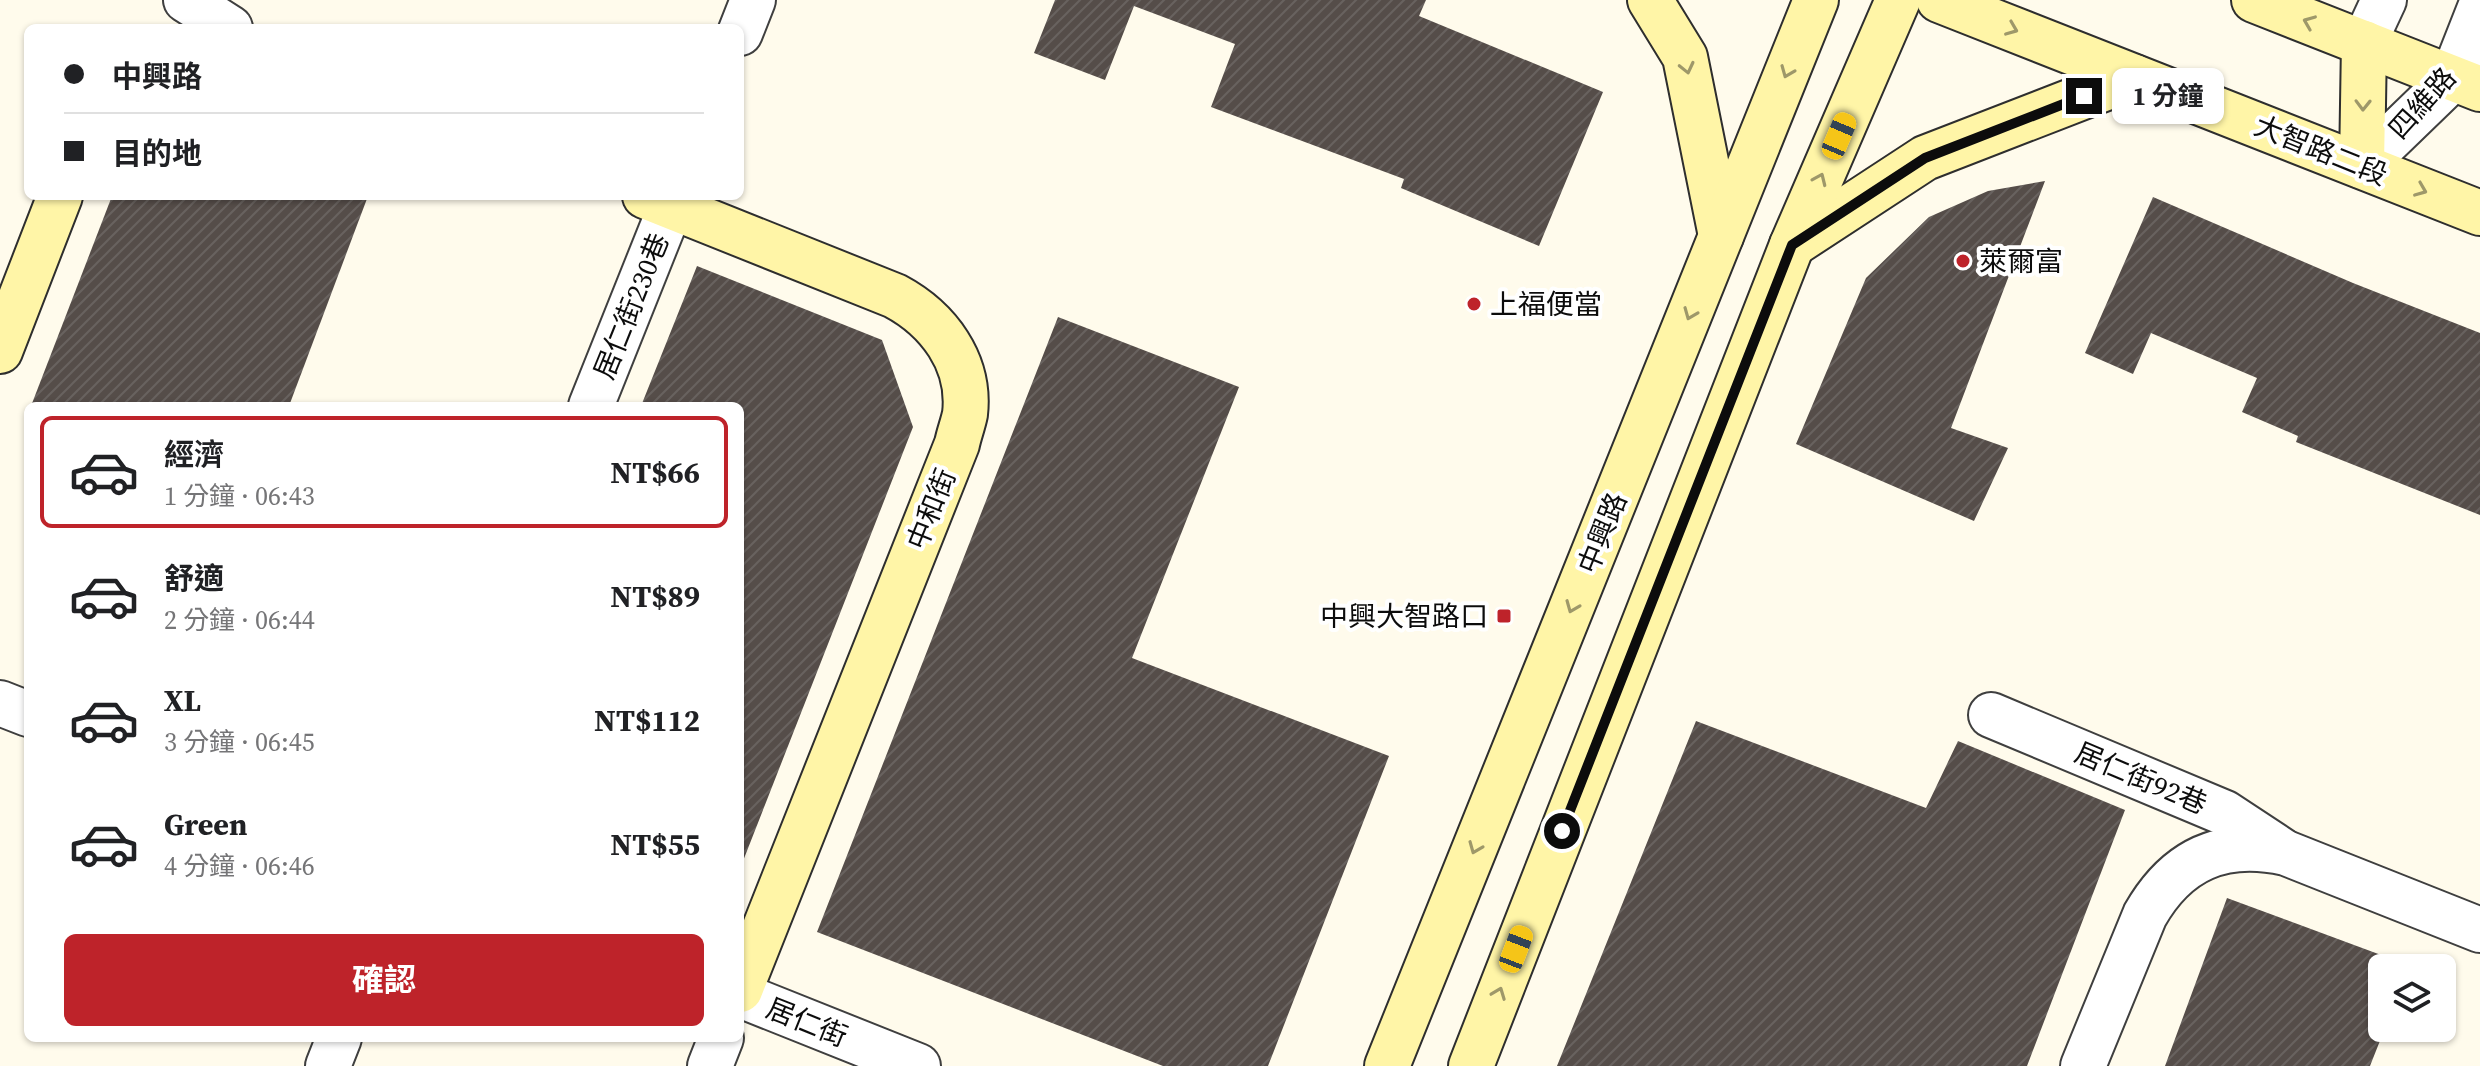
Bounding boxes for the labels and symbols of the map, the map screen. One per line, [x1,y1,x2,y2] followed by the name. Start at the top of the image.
[2303,15,2317,32] one-way arrow
[2004,19,2018,35] one-way arrow
[2380,59,2464,147] street label: 四維路
[1678,60,1695,74] one-way arrow
[1780,64,1797,78] one-way arrow
[2112,68,2224,124] callout: 1 分鐘
[2066,78,2102,114] route end
[2354,99,2372,112] one-way arrow
[2249,106,2393,194] street label: 大智路二段
[1819,109,1859,163] car
[1811,172,1827,187] one-way arrow
[2413,180,2427,197] one-way arrow
[585,227,677,385] street label: 居仁街230巷
[1979,242,2063,280] place label: 萊爾富
[1954,252,1972,270] marker: 萊爾富
[1490,285,1602,323] place label: 上福便當
[1465,295,1483,313] marker: 上福便當
[1683,306,1700,320] one-way arrow
[898,463,964,555] street label: 中和街
[1569,487,1635,579] street label: 中興路
[1320,597,1488,635] place label: 中興大智路口
[1565,599,1582,613] one-way arrow
[1495,607,1513,625] marker: 中興大智路口
[2069,733,2213,823] street label: 居仁街92巷
[1544,813,1580,849] route start
[1468,840,1485,854] one-way arrow
[1496,922,1536,976] car
[1489,987,1506,1001] one-way arrow
[761,989,853,1055] street label: 居仁街

